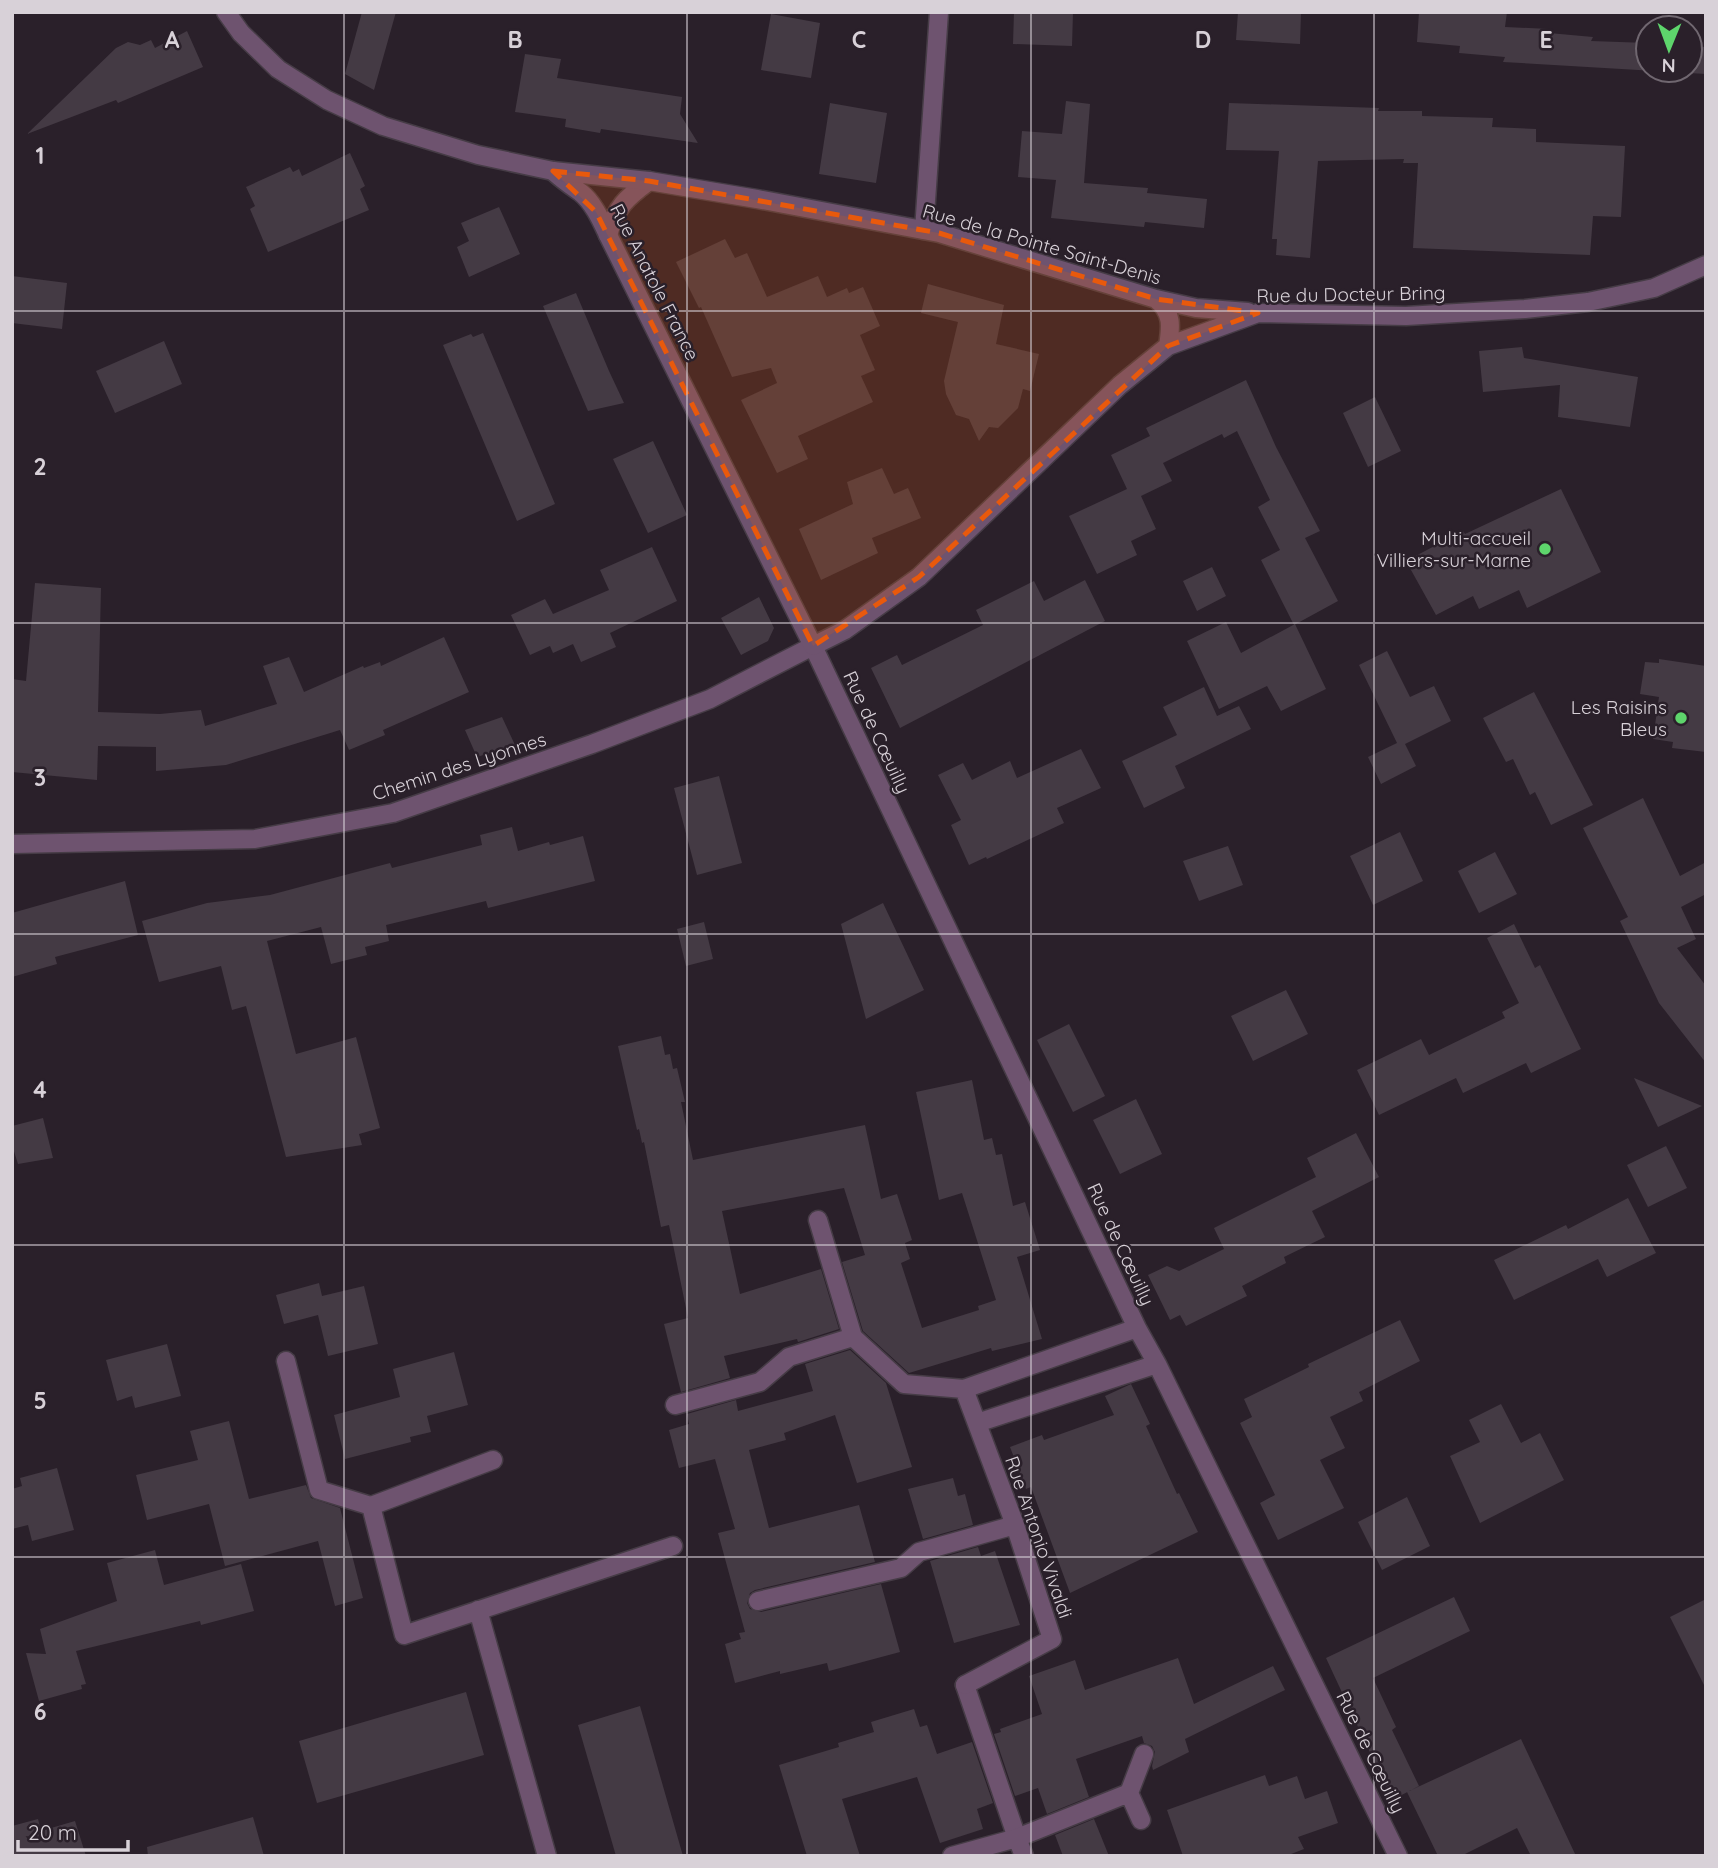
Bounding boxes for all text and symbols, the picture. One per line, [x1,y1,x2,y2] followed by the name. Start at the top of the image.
[1634,14,1704,84] north arrow
[165,25,180,54] text: A
[507,25,523,54] text: B
[852,25,866,54] text: C
[1195,25,1211,54] text: D
[1539,25,1553,54] text: E
[1662,54,1676,78] text: N
[36,141,44,170] text: 1
[920,198,1164,290] street label: Rue de la Pointe Saint-Denis
[605,200,705,364] street label: Rue Anatole France
[1256,280,1446,308] street label: Rue du Docteur Bring
[33,452,47,481] text: 2
[1376,526,1531,572] place label: Multi-accueil Villiers-sur-Marne
[1537,541,1553,557] marker: Multi-accueil Villiers-sur-Marne
[838,667,916,797] street label: Rue de Cœuilly
[1571,695,1667,741] place label: Les Raisins Bleus
[1673,710,1689,726] marker: Les Raisins Bleus
[369,727,549,805] street label: Chemin des Lyonnes
[34,763,46,792] text: 3
[33,1075,47,1104] text: 4
[1082,1179,1160,1309] street label: Rue de Cœuilly
[33,1386,47,1415] text: 5
[1000,1453,1078,1621] street label: Rue Antonio Vivaldi
[1331,1687,1411,1817] street label: Rue de Cœuilly
[34,1697,46,1726] text: 6
[18,1808,128,1852] scale bar
[28,1819,77,1845] text: 20 m

